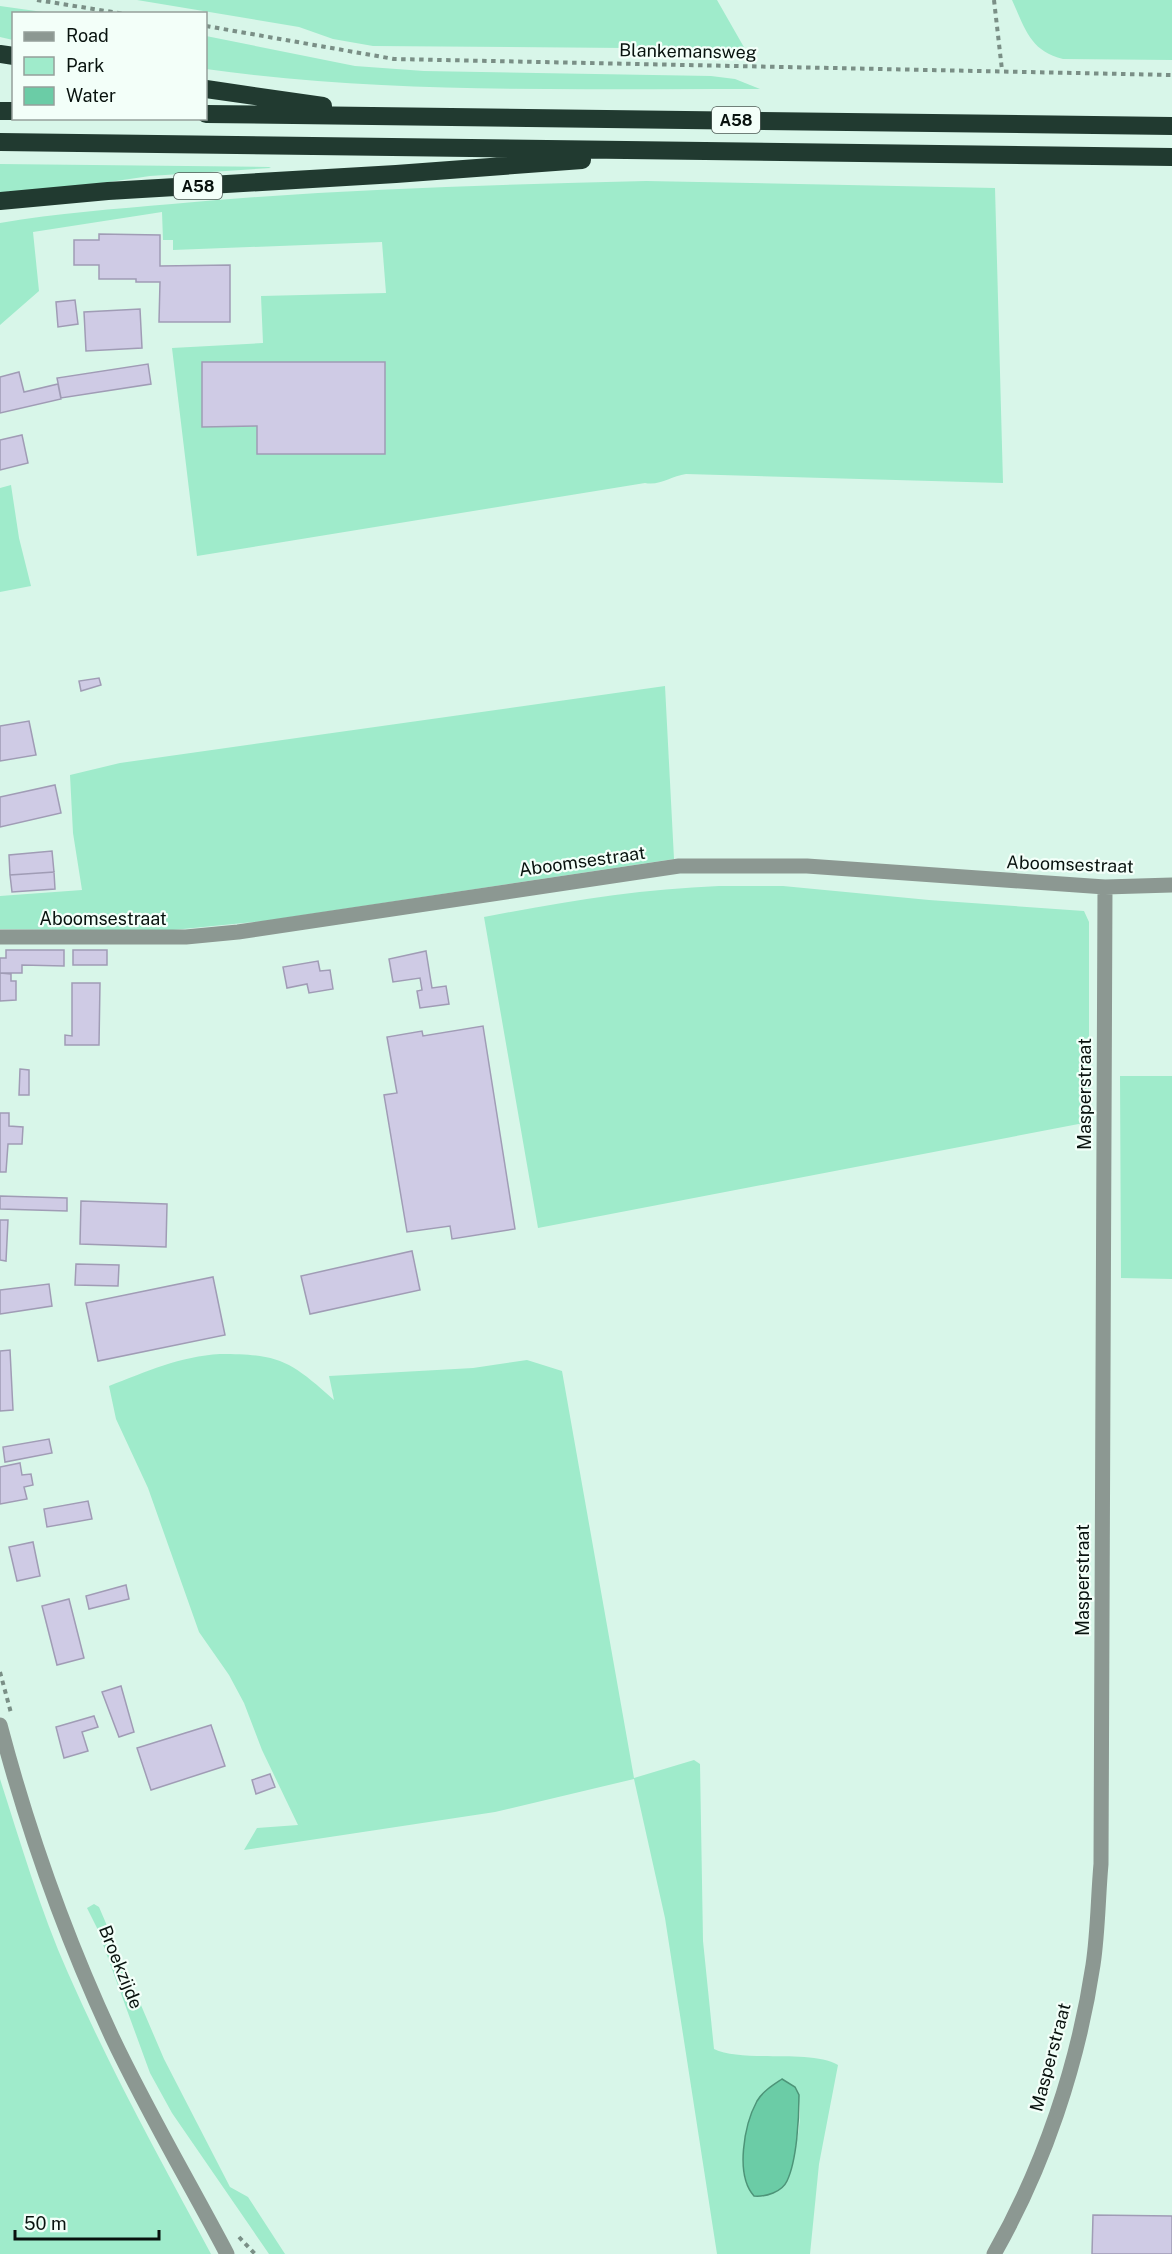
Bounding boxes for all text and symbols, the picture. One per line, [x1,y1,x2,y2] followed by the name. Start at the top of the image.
[12,12,207,120] legend
[66,25,109,46] text: Road
[619,39,757,63] street label: Blankemansweg
[66,55,104,76] text: Park
[66,85,116,106] text: Water
[712,107,760,133] road number: A58
[174,173,222,199] road number: A58
[517,842,647,880] street label: Aboomsestraat
[1006,851,1134,877] street label: Aboomsestraat
[39,908,167,929] street label: Aboomsestraat
[1074,1038,1095,1150] street label: Masperstraat
[1072,1524,1093,1636] street label: Masperstraat
[95,1922,147,2012] street label: Broekzijde
[1025,2000,1075,2114] street label: Masperstraat
[15,2203,159,2241] scale bar
[24,2213,67,2234] text: 50 m

